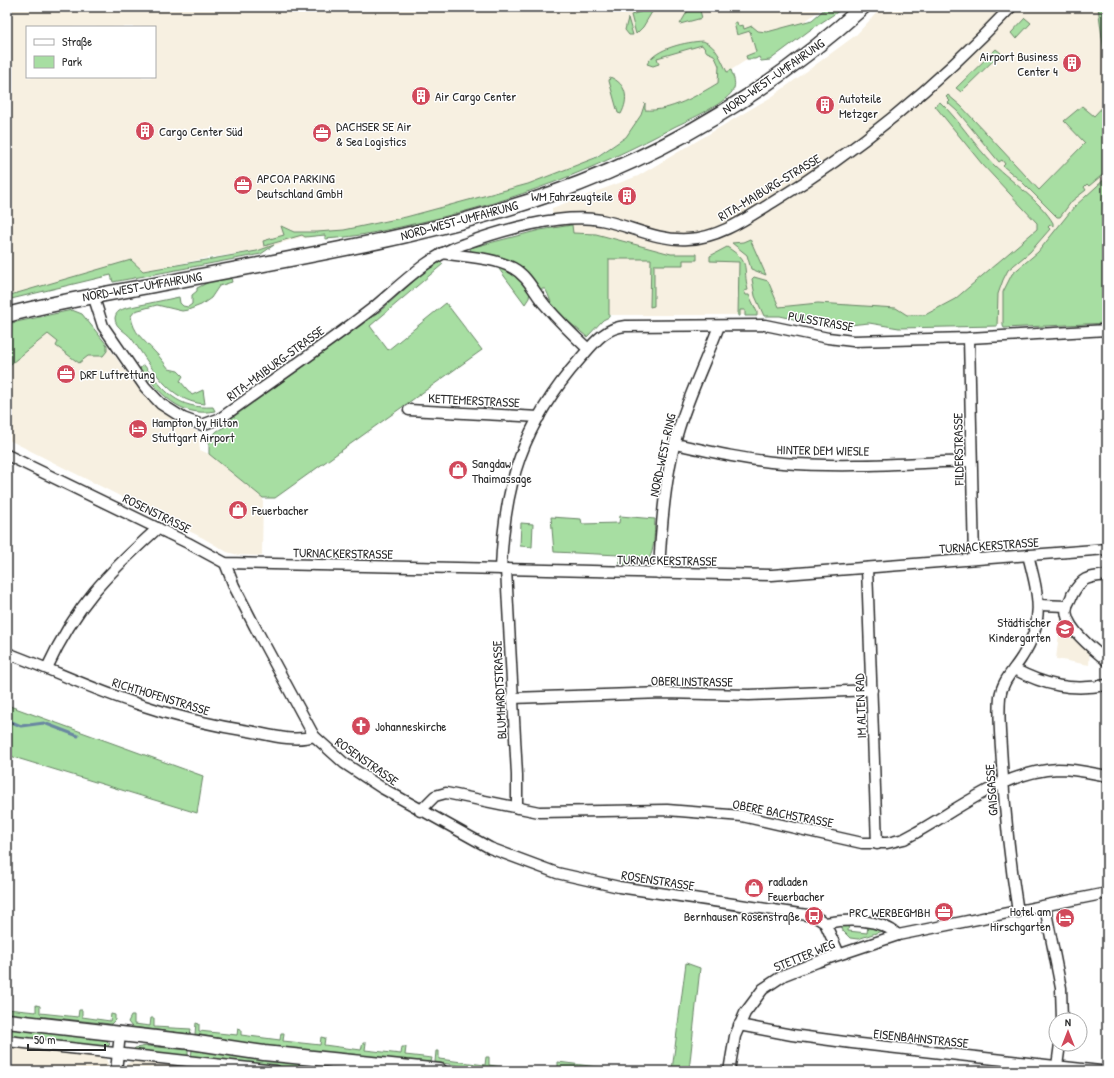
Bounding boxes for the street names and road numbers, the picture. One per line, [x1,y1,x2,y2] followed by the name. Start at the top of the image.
[718,34,828,118] street label: NORD-WEST-UMFAHRUNG
[714,149,824,225] street label: RITA-MAIBURG-STRASSE
[398,195,520,244] street label: NORD-WEST-UMFAHRUNG
[81,267,204,305] street label: NORD-WEST-UMFAHRUNG
[787,306,855,336] street label: PULSSTRASSE
[222,321,328,405] street label: RITA-MAIBURG-STRASSE
[428,389,521,411] street label: KETTEMERSTRASSE
[644,411,680,498] street label: NORD-WEST-RING
[948,412,968,486] street label: FILDERSTRASSE
[776,440,870,460] street label: HINTER DEM WIESLE
[120,489,194,537] street label: ROSENSTRASSE
[939,533,1040,557] street label: TURNACKERSTRASSE
[293,543,393,563] street label: TURNACKERSTRASSE
[617,550,717,570] street label: TURNACKERSTRASSE
[487,640,511,740] street label: BLUMHARDTSTRASSE
[651,671,734,691] street label: OBERLINSTRASSE
[850,672,870,739] street label: IM ALTEN RAD
[110,673,212,719] street label: RICHTHOFENSTRASSE
[332,732,403,790] street label: ROSENSTRASSE
[980,763,1002,817] street label: GAISGASSE
[731,794,835,832] street label: OBERE BACHSTRASSE
[620,865,696,895] street label: ROSENSTRASSE
[771,934,838,975] street label: STETTER WEG
[873,1024,970,1052] street label: EISENBAHNSTRASSE

